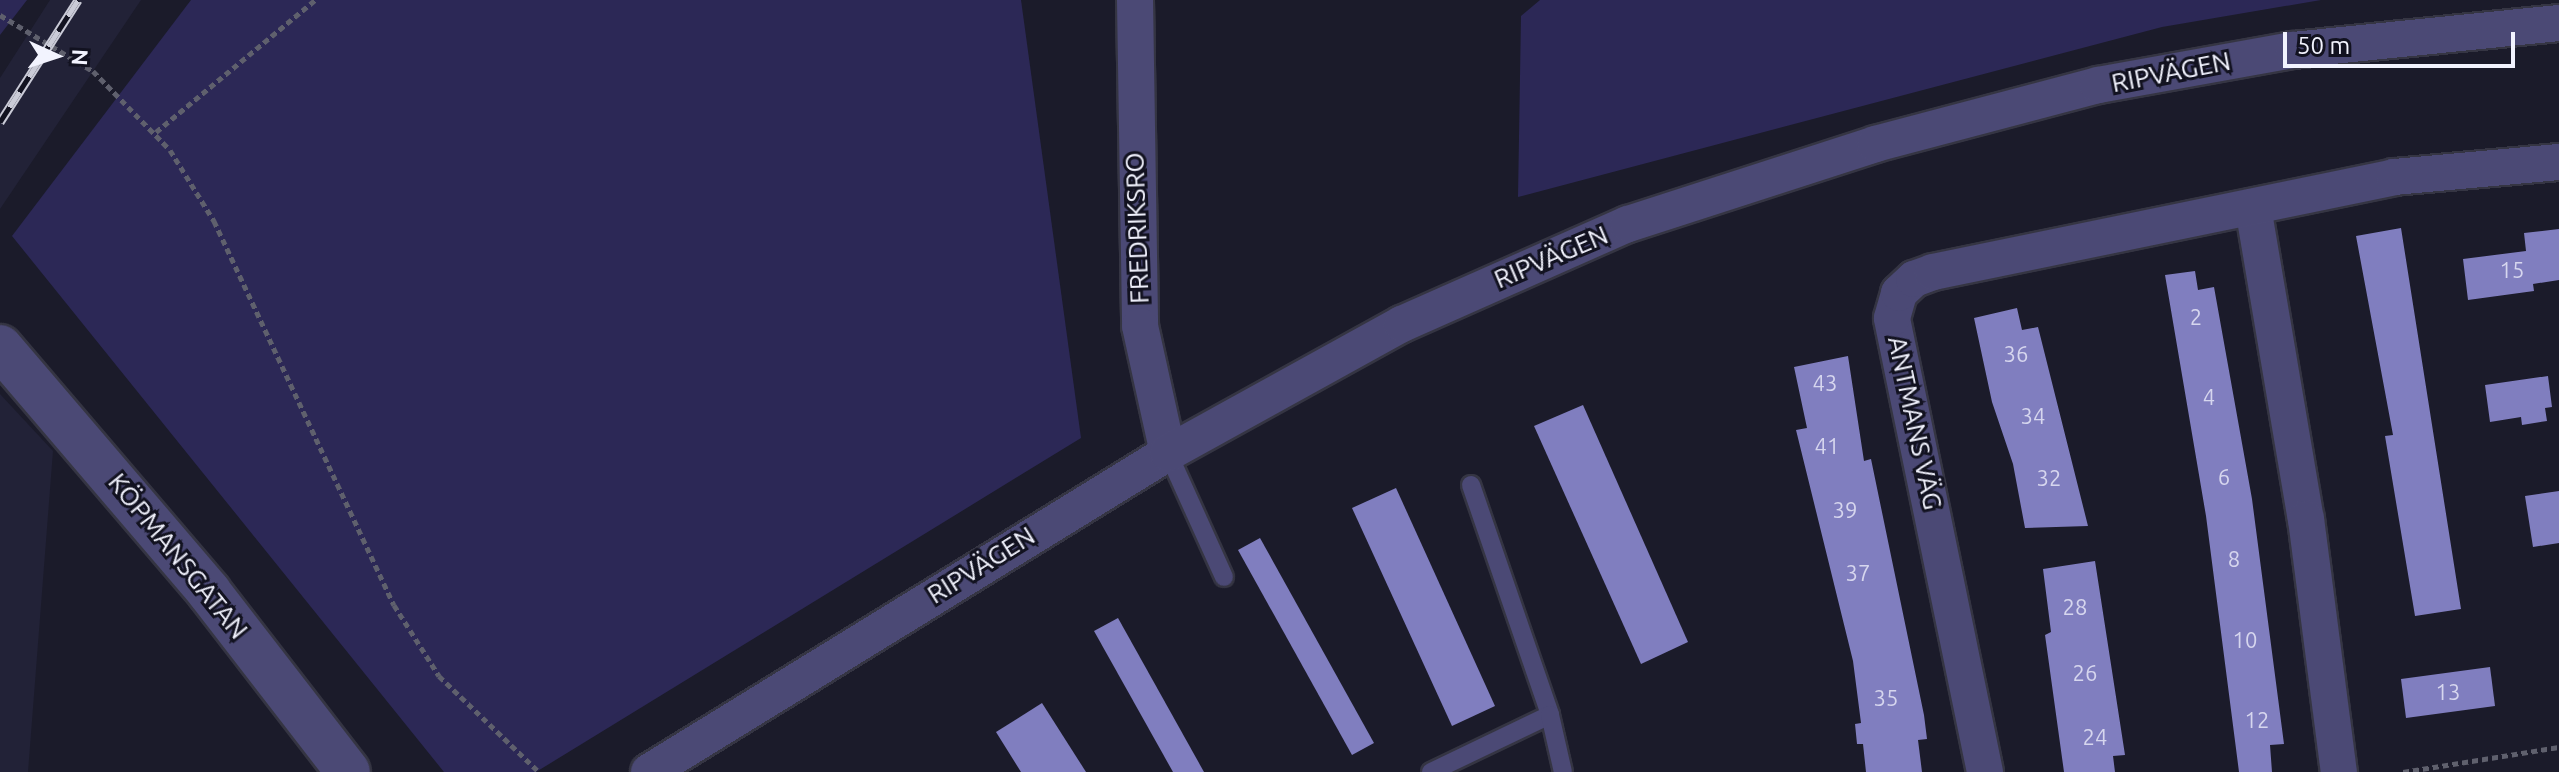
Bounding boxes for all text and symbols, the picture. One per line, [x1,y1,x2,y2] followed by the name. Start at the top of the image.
[16,16,96,96] north arrow
[2287,16,2519,66] scale bar
[2297,32,2350,59] text: 50 m
[2109,45,2233,99] street label: RIPVÄGEN
[68,48,93,66] text: N
[1119,152,1155,304] street label: FREDRIKSRO
[1489,219,1613,295] street label: RIPVÄGEN
[2500,257,2524,283] house number: 15
[2190,304,2202,330] house number: 2
[1881,333,1949,513] street label: ANTMANS VÄG
[2004,341,2028,367] house number: 36
[1813,370,1837,396] house number: 43
[2203,384,2215,410] house number: 4
[2021,403,2045,429] house number: 34
[1815,433,1839,459] house number: 41
[2218,464,2230,490] house number: 6
[2037,465,2061,491] house number: 32
[102,467,254,645] street label: KÖPMANSGATAN
[1833,497,1857,523] house number: 39
[922,520,1040,610] street label: RIPVÄGEN
[2228,546,2240,572] house number: 8
[1846,560,1870,586] house number: 37
[2063,594,2087,620] house number: 28
[2233,627,2257,653] house number: 10
[2073,660,2097,686] house number: 26
[2436,679,2460,705] house number: 13
[1874,685,1898,711] house number: 35
[2245,707,2269,733] house number: 12
[2083,724,2107,750] house number: 24

